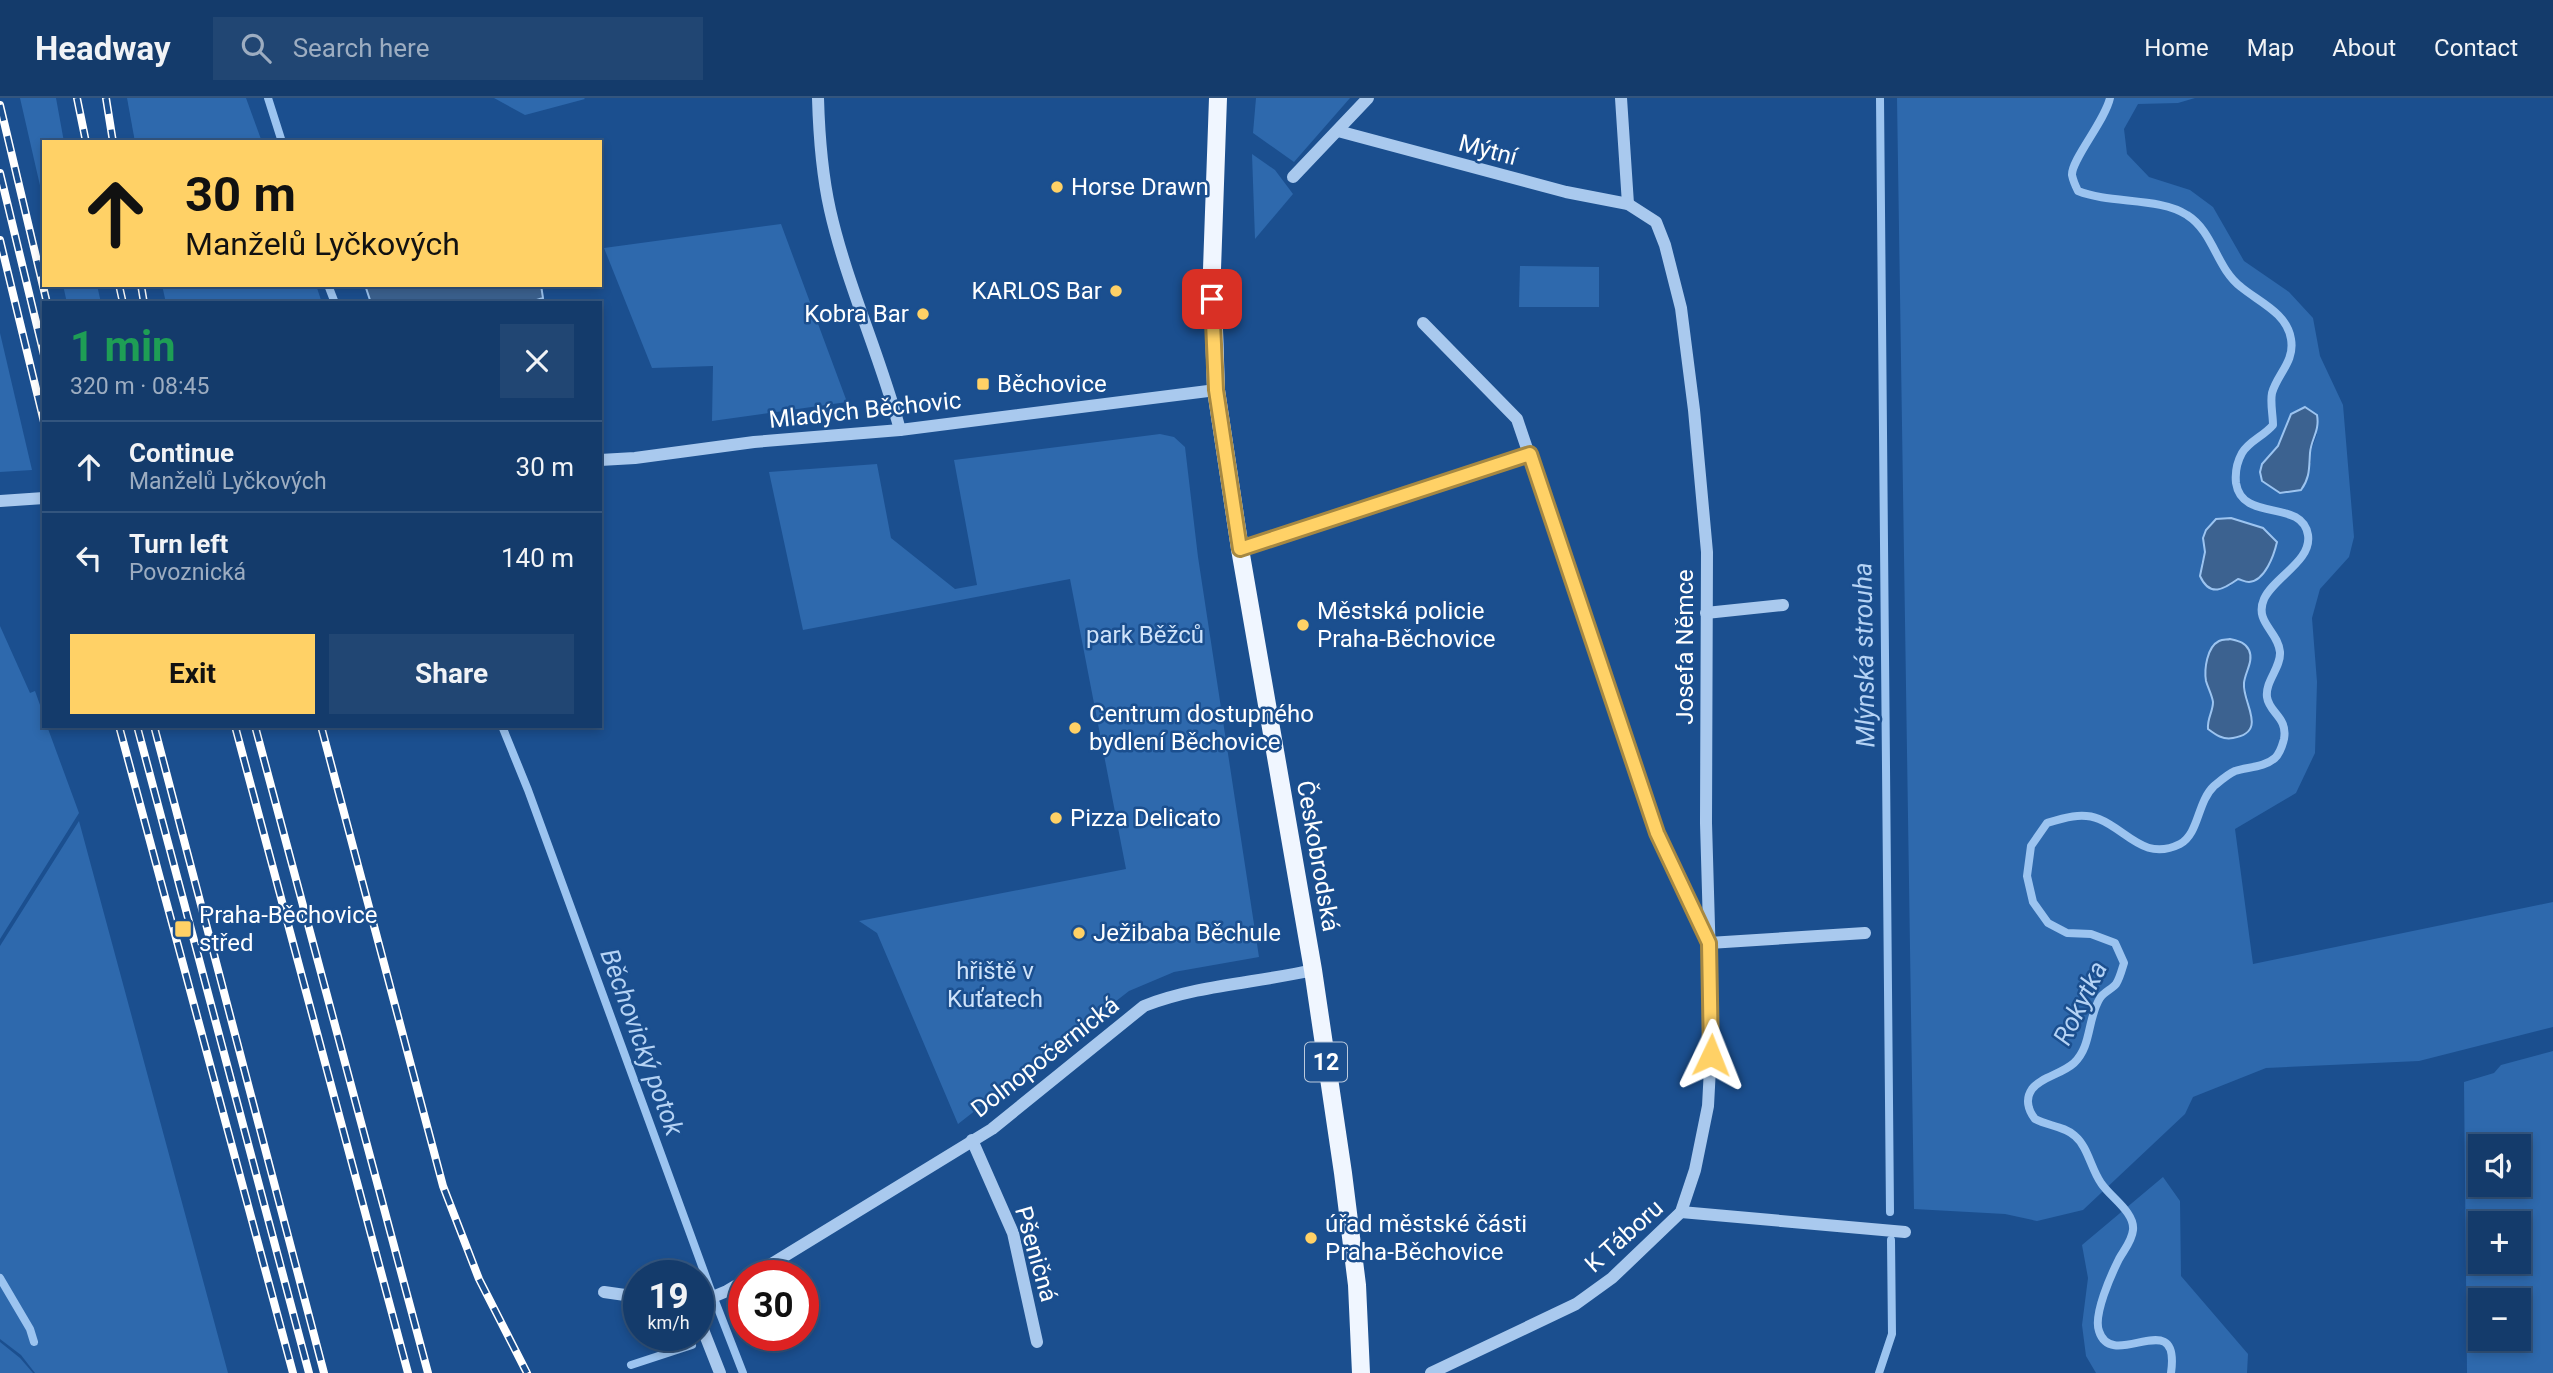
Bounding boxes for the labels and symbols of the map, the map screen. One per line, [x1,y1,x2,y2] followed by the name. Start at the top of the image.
[1456,129,1521,171] street label: Mýtní
[1071,173,1209,201] place label: Horse Drawn
[1049,179,1065,195] marker: Horse Drawn
[1182,269,1242,329] pin
[971,277,1102,305] place label: KARLOS Bar
[1108,283,1124,299] marker: KARLOS Bar
[804,300,909,328] place label: Kobra Bar
[915,306,931,322] marker: Kobra Bar
[997,370,1107,398] place label: Běchovice
[975,376,991,392] marker: Běchovice
[767,386,963,434] street label: Mladých Běchovic
[1847,562,1881,748] water label: Mlýnská strouha
[1671,569,1699,725] street label: Josefa Němce
[1317,597,1496,653] place label: Městská policie Praha-Běchovice
[1295,617,1311,633] marker: Městská policie Praha-Běchovice
[1086,621,1204,649] park label: park Běžců
[1089,700,1314,756] place label: Centrum dostupného bydlení Běchovice
[1067,720,1083,736] marker: Centrum dostupného bydlení Běchovice
[1291,778,1346,934] street label: Českobrodská
[1070,804,1221,832] place label: Pizza Delicato
[1048,810,1064,826] marker: Pizza Delicato
[199,901,378,957] place label: Praha-Běchovice střed
[173,919,193,939] marker: Praha-Běchovice střed
[1093,919,1281,947] place label: Ježibaba Běchule
[1071,925,1087,941] marker: Ježibaba Běchule
[594,944,690,1141] water label: Běchovický potok
[2047,956,2113,1050] water label: Rokytka
[947,957,1043,1013] park label: hřiště v Kuťatech
[966,991,1124,1123] street label: Dolnopočernická
[1674,1018,1748,1092] position arrow
[1305,1043,1347,1082] road number: 12
[1579,1194,1669,1278] street label: K Táboru
[1009,1203,1063,1305] street label: Pšeničná
[1325,1210,1527,1266] place label: úřad městské části Praha-Běchovice
[1303,1230,1319,1246] marker: úřad městské části Praha-Běchovice
[728,1260,819,1351] speed limit sign: 30

